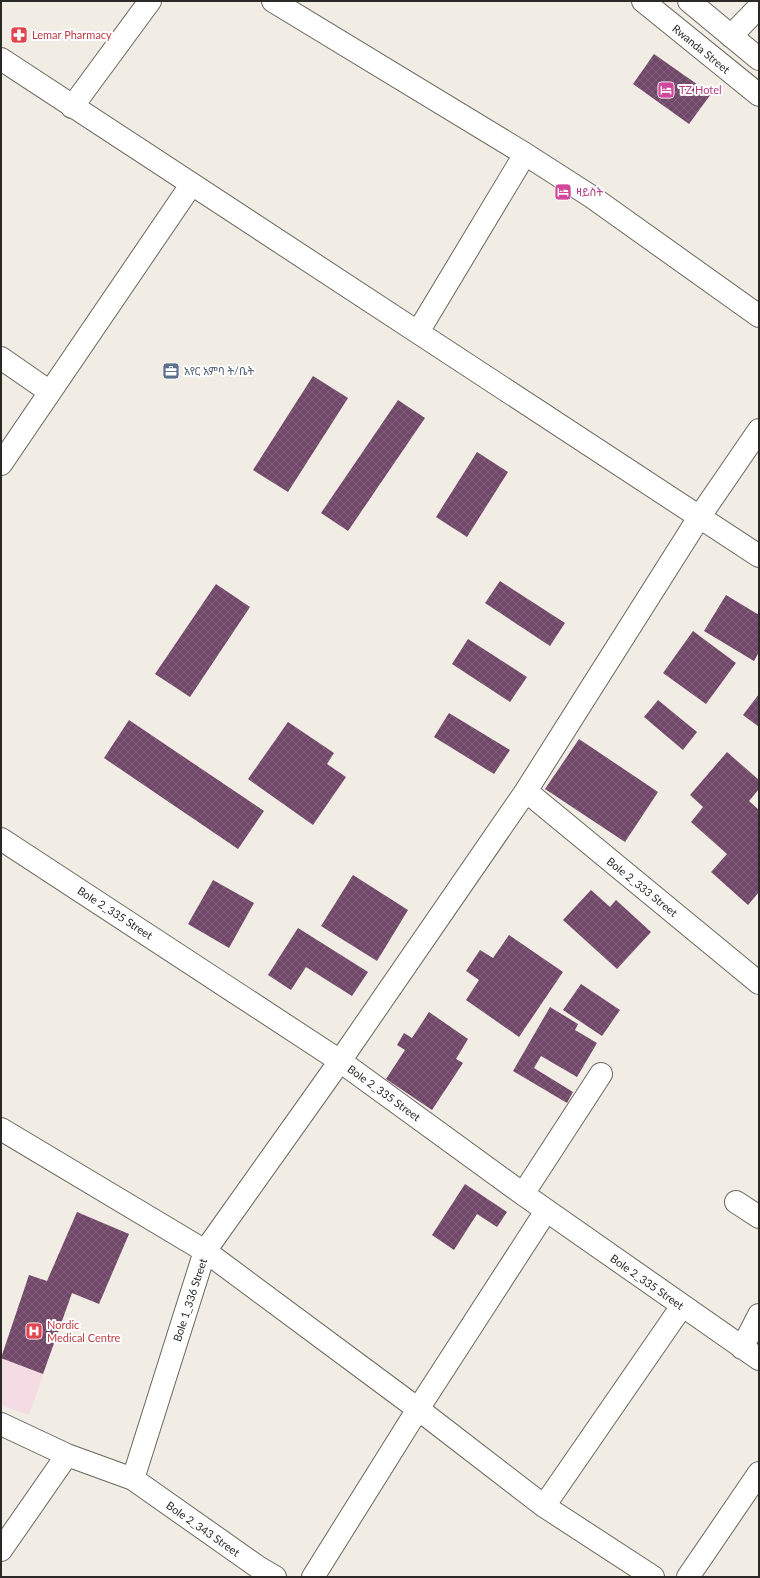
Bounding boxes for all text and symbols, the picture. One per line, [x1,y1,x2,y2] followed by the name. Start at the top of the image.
[670,21,733,76] street label: Rwanda Street
[9,25,29,45] pharmacy icon: Lemar Pharmacy
[32,28,112,41] place label: Lemar Pharmacy
[656,80,676,100] hotel icon: TZ Hotel
[679,83,722,96] place label: TZ Hotel
[553,182,573,202] hotel icon: ዛይስት
[576,185,603,198] place label: ዛይስት
[161,361,181,381] office icon: አየር አምባ ት/ቤት
[184,364,255,377] place label: አየር አምባ ት/ቤት
[604,854,680,919] street label: Bole 2_333 Street
[75,883,155,942] street label: Bole 2_335 Street
[345,1062,423,1123] street label: Bole 2_335 Street
[608,1251,687,1312] street label: Bole 2_335 Street
[170,1256,209,1343] street label: Bole 1_336 Street
[47,1318,121,1344] place label: Nordic Medical Centre
[24,1321,44,1341] hospital icon: Nordic Medical Centre
[164,1498,243,1559] street label: Bole 2_343 Street

